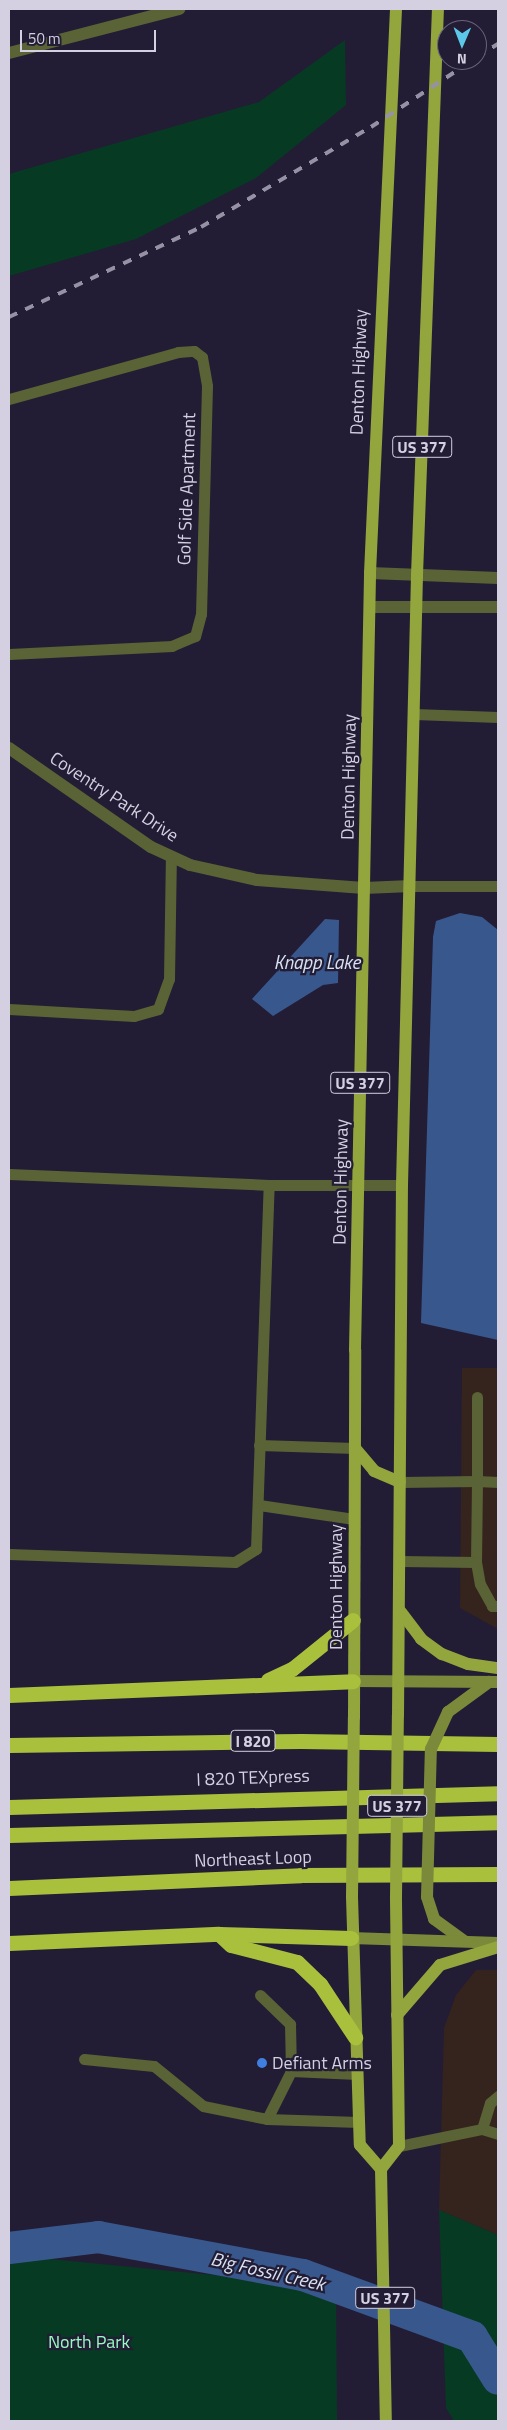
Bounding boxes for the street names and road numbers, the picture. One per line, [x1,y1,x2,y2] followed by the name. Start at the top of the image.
[346,309,372,435] street label: Denton Highway
[174,412,200,566] street label: Golf Side Apartment
[392,434,452,461] road number: US 377
[337,714,361,840] street label: Denton Highway
[46,747,182,847] street label: Coventry Park Drive
[330,1070,390,1096] road number: US 377
[329,1119,353,1245] street label: Denton Highway
[325,1524,347,1650] street label: Denton Highway
[230,1728,276,1754] road number: I 820
[196,1765,310,1791] street label: I 820 TEXpress
[367,1792,427,1820] road number: US 377
[194,1846,312,1872] street label: Northeast Loop
[355,2284,415,2312] road number: US 377

